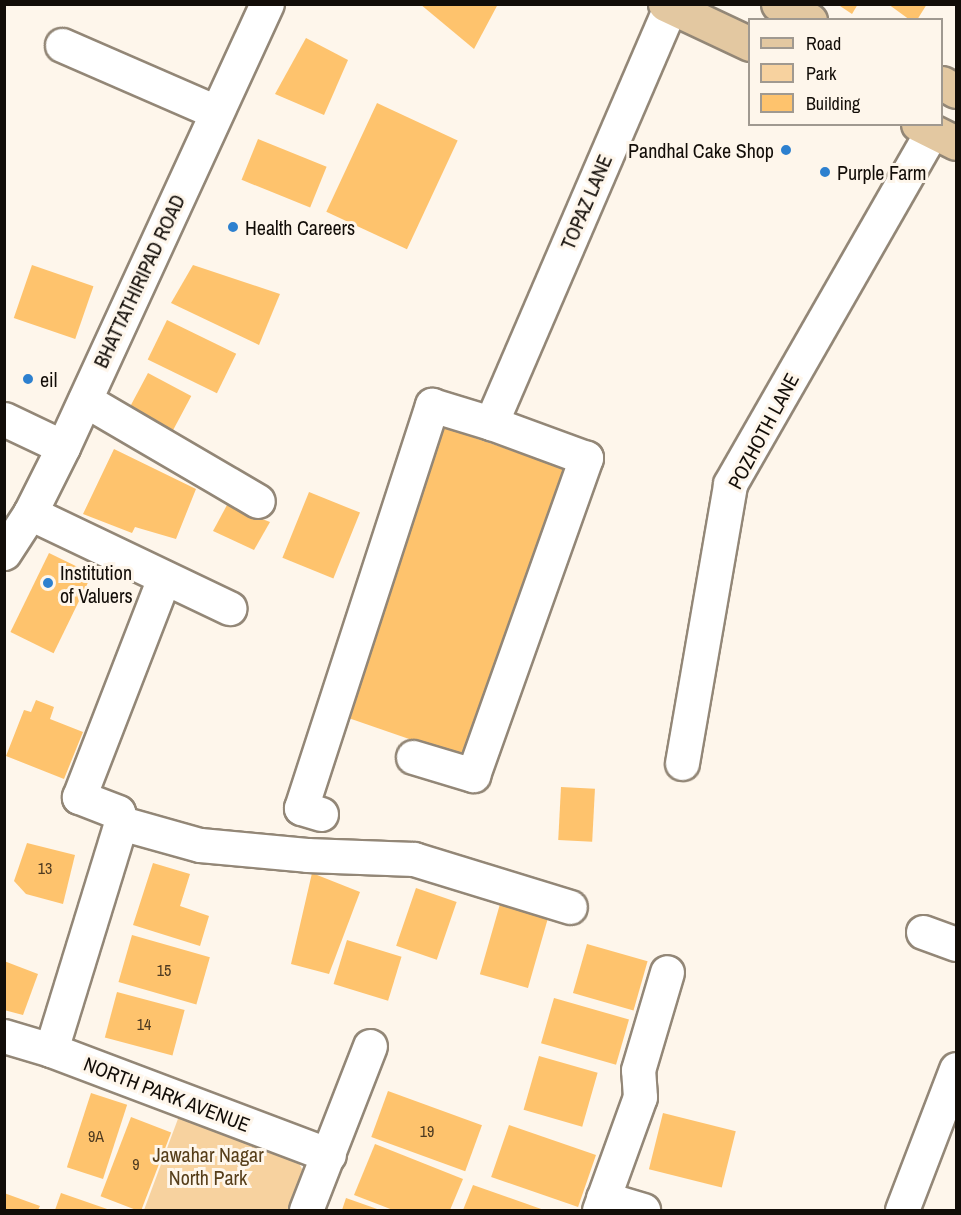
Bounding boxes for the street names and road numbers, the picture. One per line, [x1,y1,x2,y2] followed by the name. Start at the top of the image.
[555,151,617,253] street label: TOPAZ LANE
[88,191,190,371] street label: BHATTATHIRIPAD ROAD
[722,369,804,493] street label: POZHOTH LANE
[80,1051,254,1137] street label: NORTH PARK AVENUE

